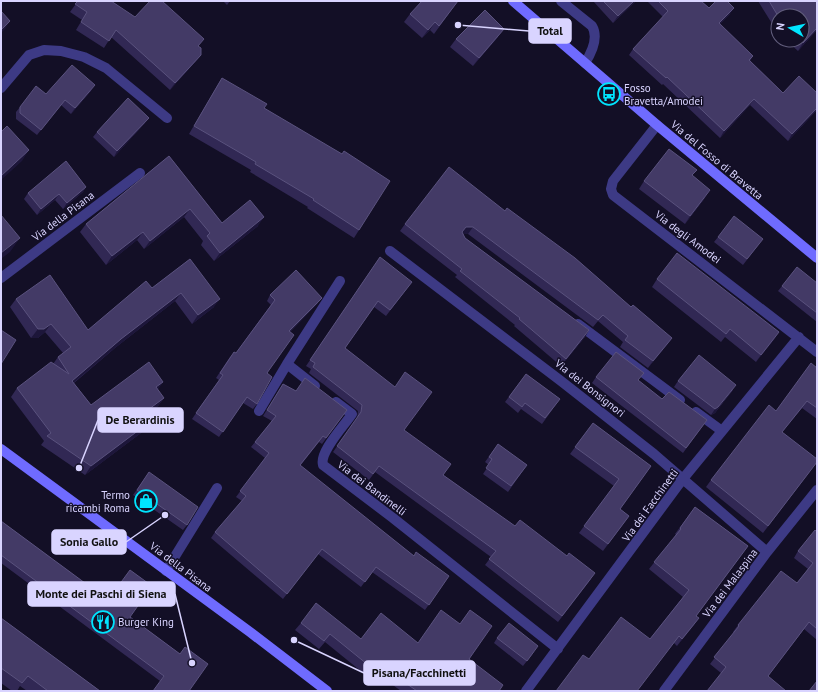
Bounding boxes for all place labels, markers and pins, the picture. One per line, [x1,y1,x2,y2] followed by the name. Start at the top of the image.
[529,19,571,43] callout: Total
[596,81,622,107] bus stop icon: Fosso Bravetta/Amodei
[624,81,703,108] place label: Fosso Bravetta/Amodei
[98,408,183,432] callout: De Berardinis
[66,488,130,515] place label: Termo ricambi Roma
[133,488,159,514] shop icon: Termo ricambi Roma
[52,530,126,554] callout: Sonia Gallo
[28,582,175,606] callout: Monte dei Paschi di Siena
[90,609,116,635] restaurant icon: Burger King
[118,615,174,629] place label: Burger King
[364,661,475,685] callout: Pisana/Facchinetti

